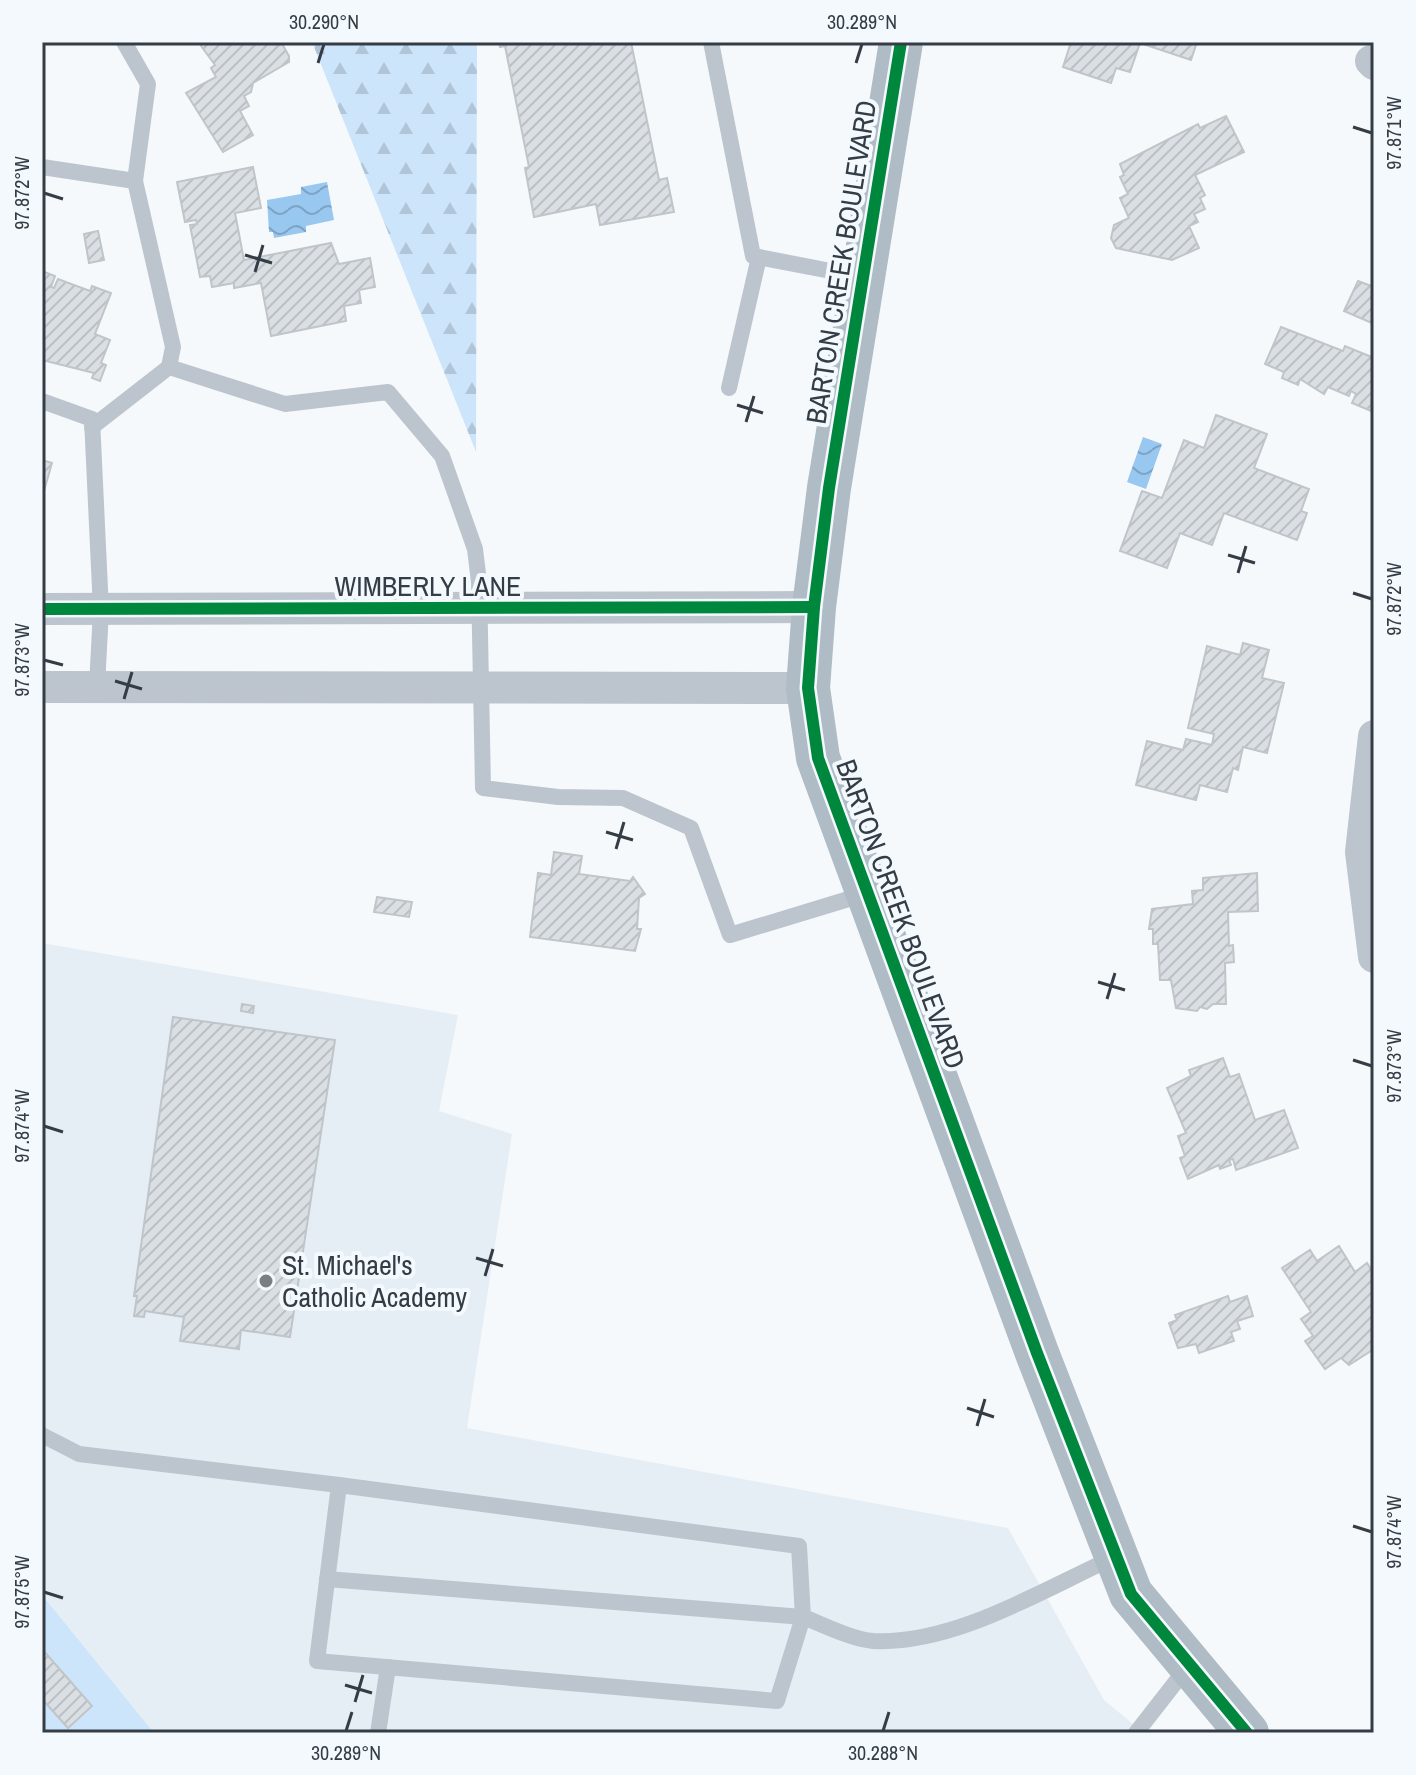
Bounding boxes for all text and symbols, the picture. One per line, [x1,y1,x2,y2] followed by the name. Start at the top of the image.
[289,8,359,35] text: 30.290°N
[827,8,897,35] text: 30.289°N
[1380,96,1407,170] text: 97.871°W
[797,98,885,426] street label: BARTON CREEK BOULEVARD
[8,156,35,230] text: 97.872°W
[1380,562,1407,636] text: 97.872°W
[335,567,521,605] street label: WIMBERLY LANE
[8,623,35,697] text: 97.873°W
[827,754,975,1074] street label: BARTON CREEK BOULEVARD
[1380,1029,1407,1103] text: 97.873°W
[8,1089,35,1163] text: 97.874°W
[282,1246,468,1316] place label: St. Michael's Catholic Academy
[257,1272,275,1290] marker: St. Michael's Catholic Academy
[1380,1495,1407,1569] text: 97.874°W
[8,1555,35,1629] text: 97.875°W
[311,1739,381,1766] text: 30.289°N
[848,1739,918,1766] text: 30.288°N

